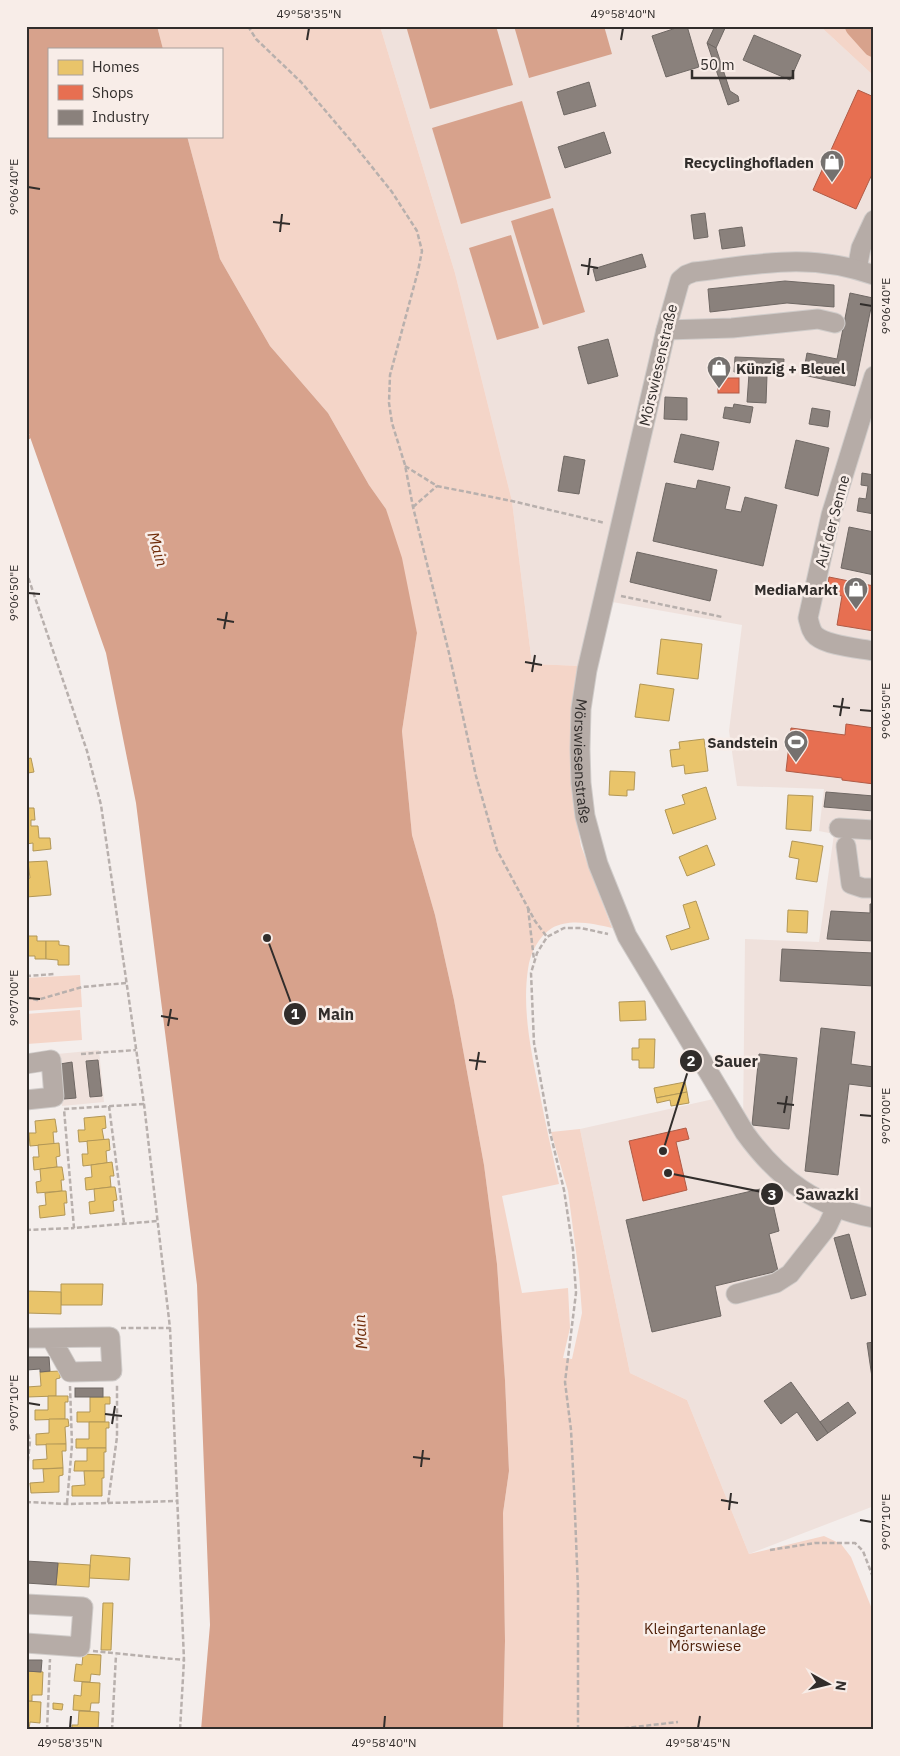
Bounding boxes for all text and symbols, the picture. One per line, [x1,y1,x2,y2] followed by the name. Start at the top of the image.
[276,6,342,21] text: 49°58'35"N
[590,6,656,21] text: 49°58'40"N
[48,48,222,138] legend
[692,48,794,80] scale bar
[700,55,735,74] text: 50 m
[92,57,140,76] text: Homes
[92,83,134,102] text: Shops
[92,107,150,126] text: Industry
[819,149,845,183] shop icon: Recyclinghofladen
[684,153,814,172] place label: Recyclinghofladen
[6,159,21,215] text: 9°06'40"E
[878,278,893,334] text: 9°06'40"E
[635,302,681,428] street label: Mörswiesenstraße
[706,355,732,389] shop icon: Künzig + Bleuel
[736,359,846,378] place label: Künzig + Bleuel
[811,473,853,569] street label: Auf der Senne
[143,529,173,569] water label: Main
[6,565,21,621] text: 9°06'50"E
[843,576,869,610] shop icon: MediaMarkt
[754,580,838,599] place label: MediaMarkt
[878,683,893,739] text: 9°06'50"E
[570,697,596,825] street label: Mörswiesenstraße
[783,729,809,763] sports icon: Sandstein
[707,733,778,752] place label: Sandstein
[6,970,21,1026] text: 9°07'00"E
[282,999,364,1030] callout: Main
[290,1004,300,1023] text: 1
[318,1004,354,1024] text: Main
[679,1046,768,1077] callout: Sauer
[686,1051,696,1070] text: 2
[714,1051,759,1071] text: Sauer
[878,1088,893,1144] text: 9°07'00"E
[760,1179,868,1210] callout: Sawazki
[795,1184,859,1204] text: Sawazki
[767,1185,777,1204] text: 3
[349,1314,371,1350] water label: Main
[6,1375,21,1431] text: 9°07'10"E
[878,1494,893,1550] text: 9°07'10"E
[644,1619,766,1655] park label: Kleingartenanlage Mörswiese
[802,1658,852,1708] north arrow
[831,1680,850,1692] text: N
[37,1735,103,1750] text: 49°58'35"N
[351,1735,417,1750] text: 49°58'40"N
[665,1735,731,1750] text: 49°58'45"N

